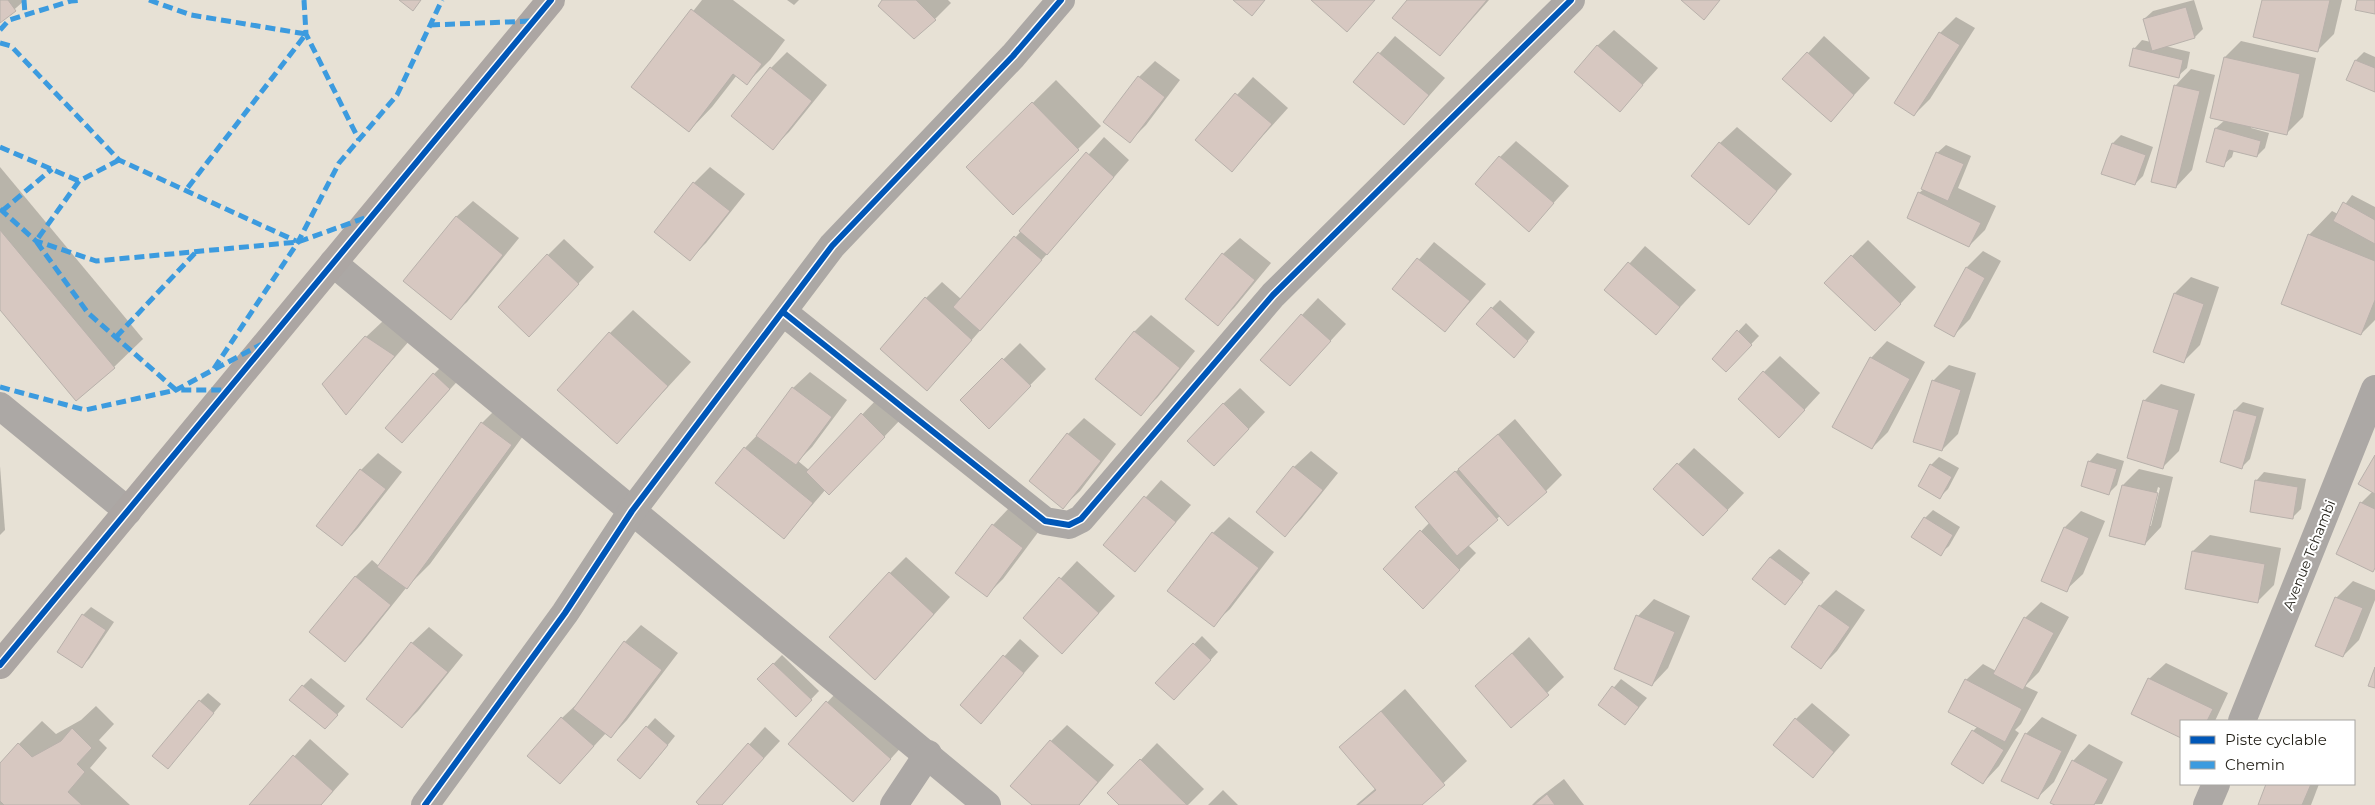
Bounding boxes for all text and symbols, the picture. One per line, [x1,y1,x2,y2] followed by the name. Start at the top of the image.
[2279,497,2339,613] street label: Avenue Tchambi
[2180,720,2355,785] legend
[2225,730,2327,749] text: Piste cyclable
[2225,755,2285,774] text: Chemin

